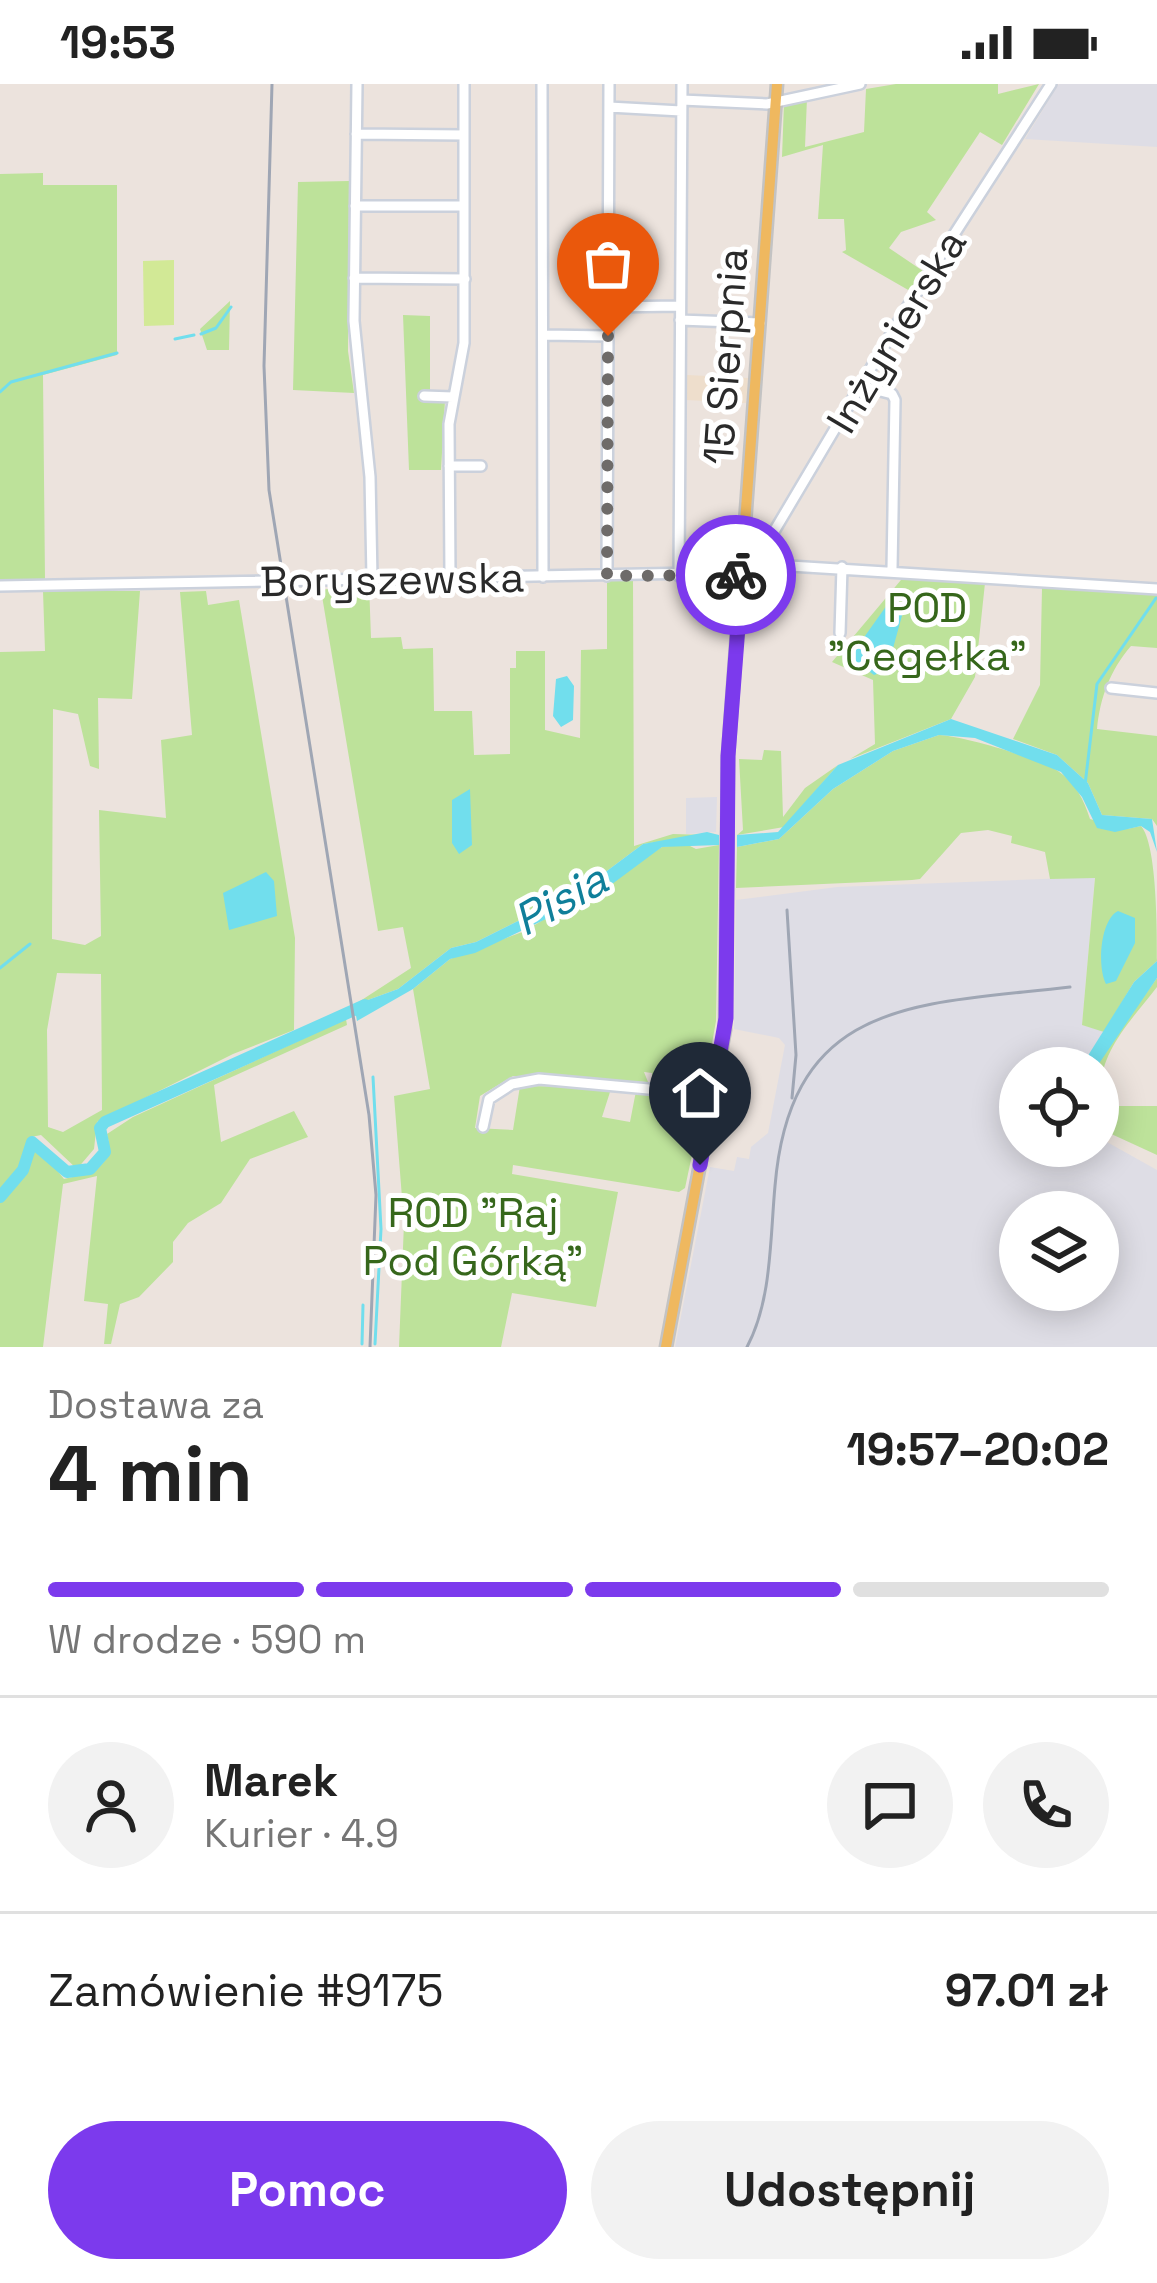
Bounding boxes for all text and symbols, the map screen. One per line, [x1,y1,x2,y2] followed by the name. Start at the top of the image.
[60,14,176,71] text: 19:53
[557,213,659,336] pin
[815,220,978,443] street label: Inżynierska
[575,231,641,297] icon: bag
[691,246,760,466] street label: 15 Sierpnia
[676,515,796,635] courier
[703,542,769,608] icon: bike
[259,551,525,608] street label: Boryszewska
[827,581,1027,682] park label: POD "Cegełka"
[503,850,618,948] water label: Pisia
[649,1042,751,1165] pin
[999,1047,1119,1311] map controls
[999,1047,1119,1167] button: locate
[667,1060,733,1126] icon: home
[363,1186,583,1287] park label: ROD "Raj Pod Górką"
[999,1191,1119,1311] button: layers
[48,1380,264,1429] text: Dostawa za
[846,1421,1109,1478] text: 19:57–20:02
[48,1424,253,1524] text: 4 min
[48,1615,366,1664] text: W drodze · 590 m
[48,1742,174,1868] button: person
[827,1742,953,1868] button: chat
[983,1742,1109,1868] button: phone
[204,1752,338,1809] text: Marek
[204,1809,399,1858] text: Kurier · 4.9
[48,1962,443,2019] text: Zamówienie #9175
[945,1962,1109,2019] text: 97.01 zł
[48,2121,567,2259] button: Pomoc
[591,2121,1109,2259] button: Udostępnij

